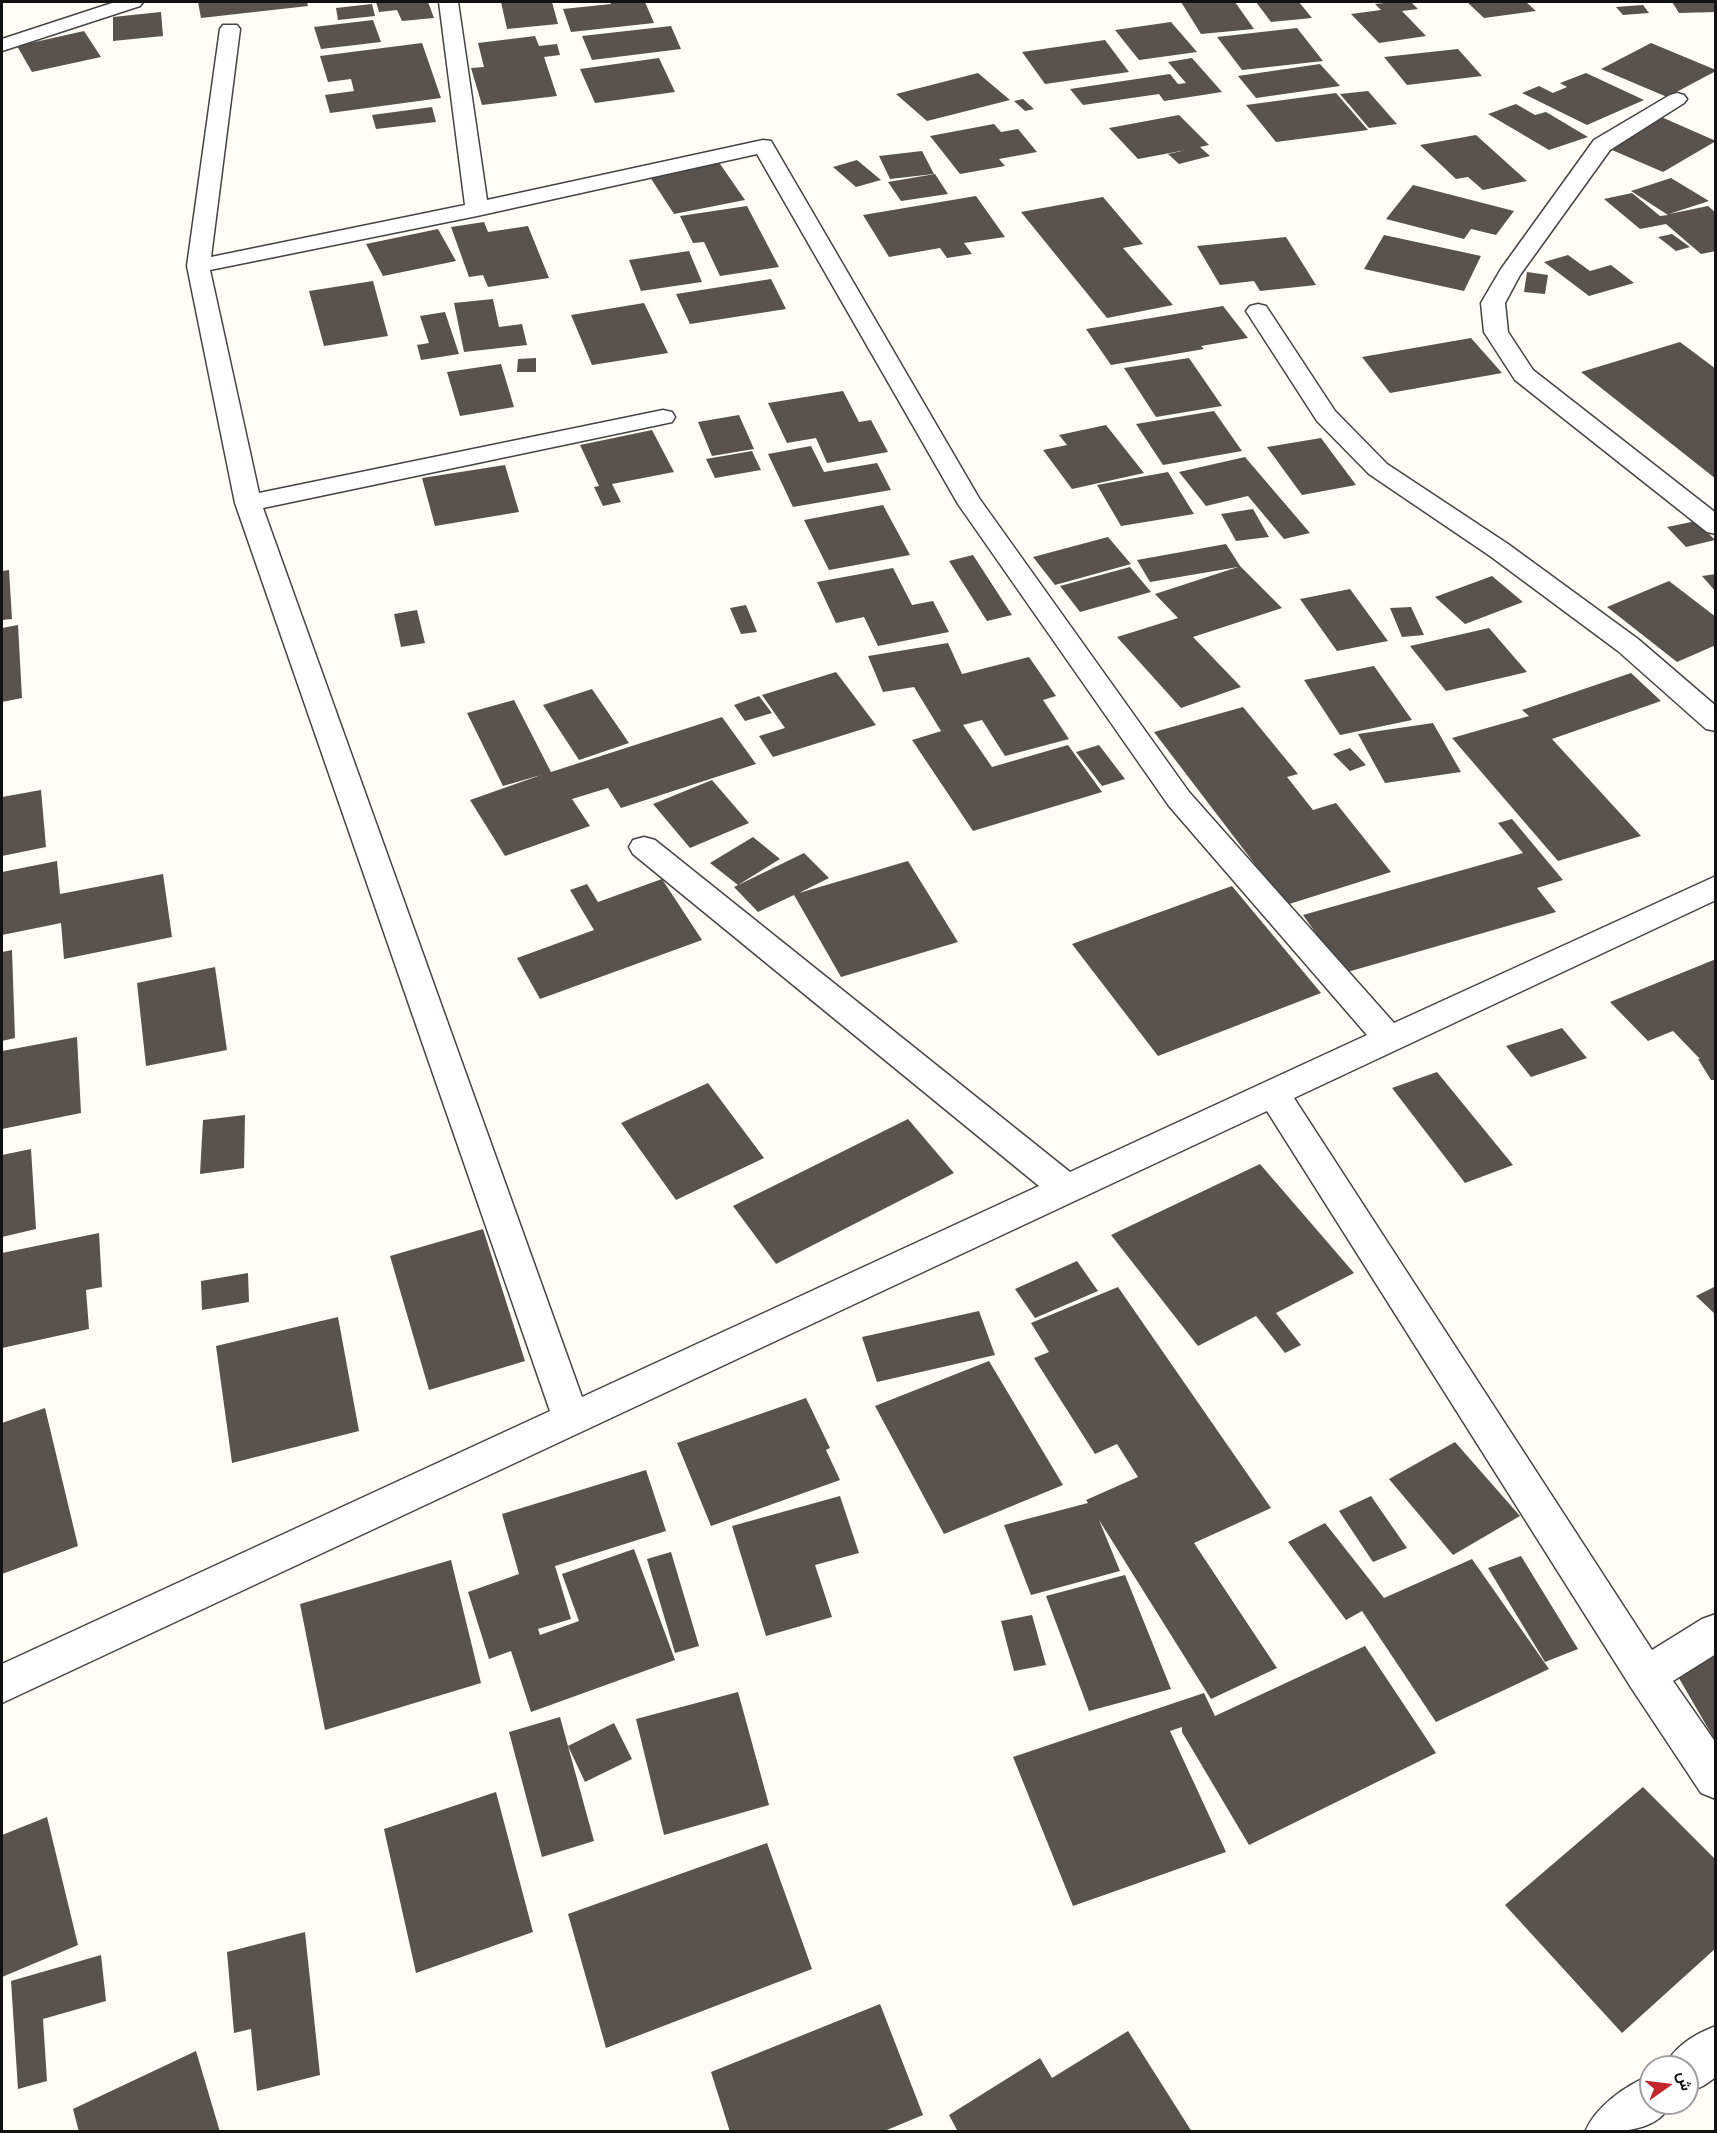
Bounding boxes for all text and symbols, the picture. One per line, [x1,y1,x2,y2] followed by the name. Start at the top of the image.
[1639,2055,1699,2115] north arrow
[1674,2070,1696,2092] text: ش

